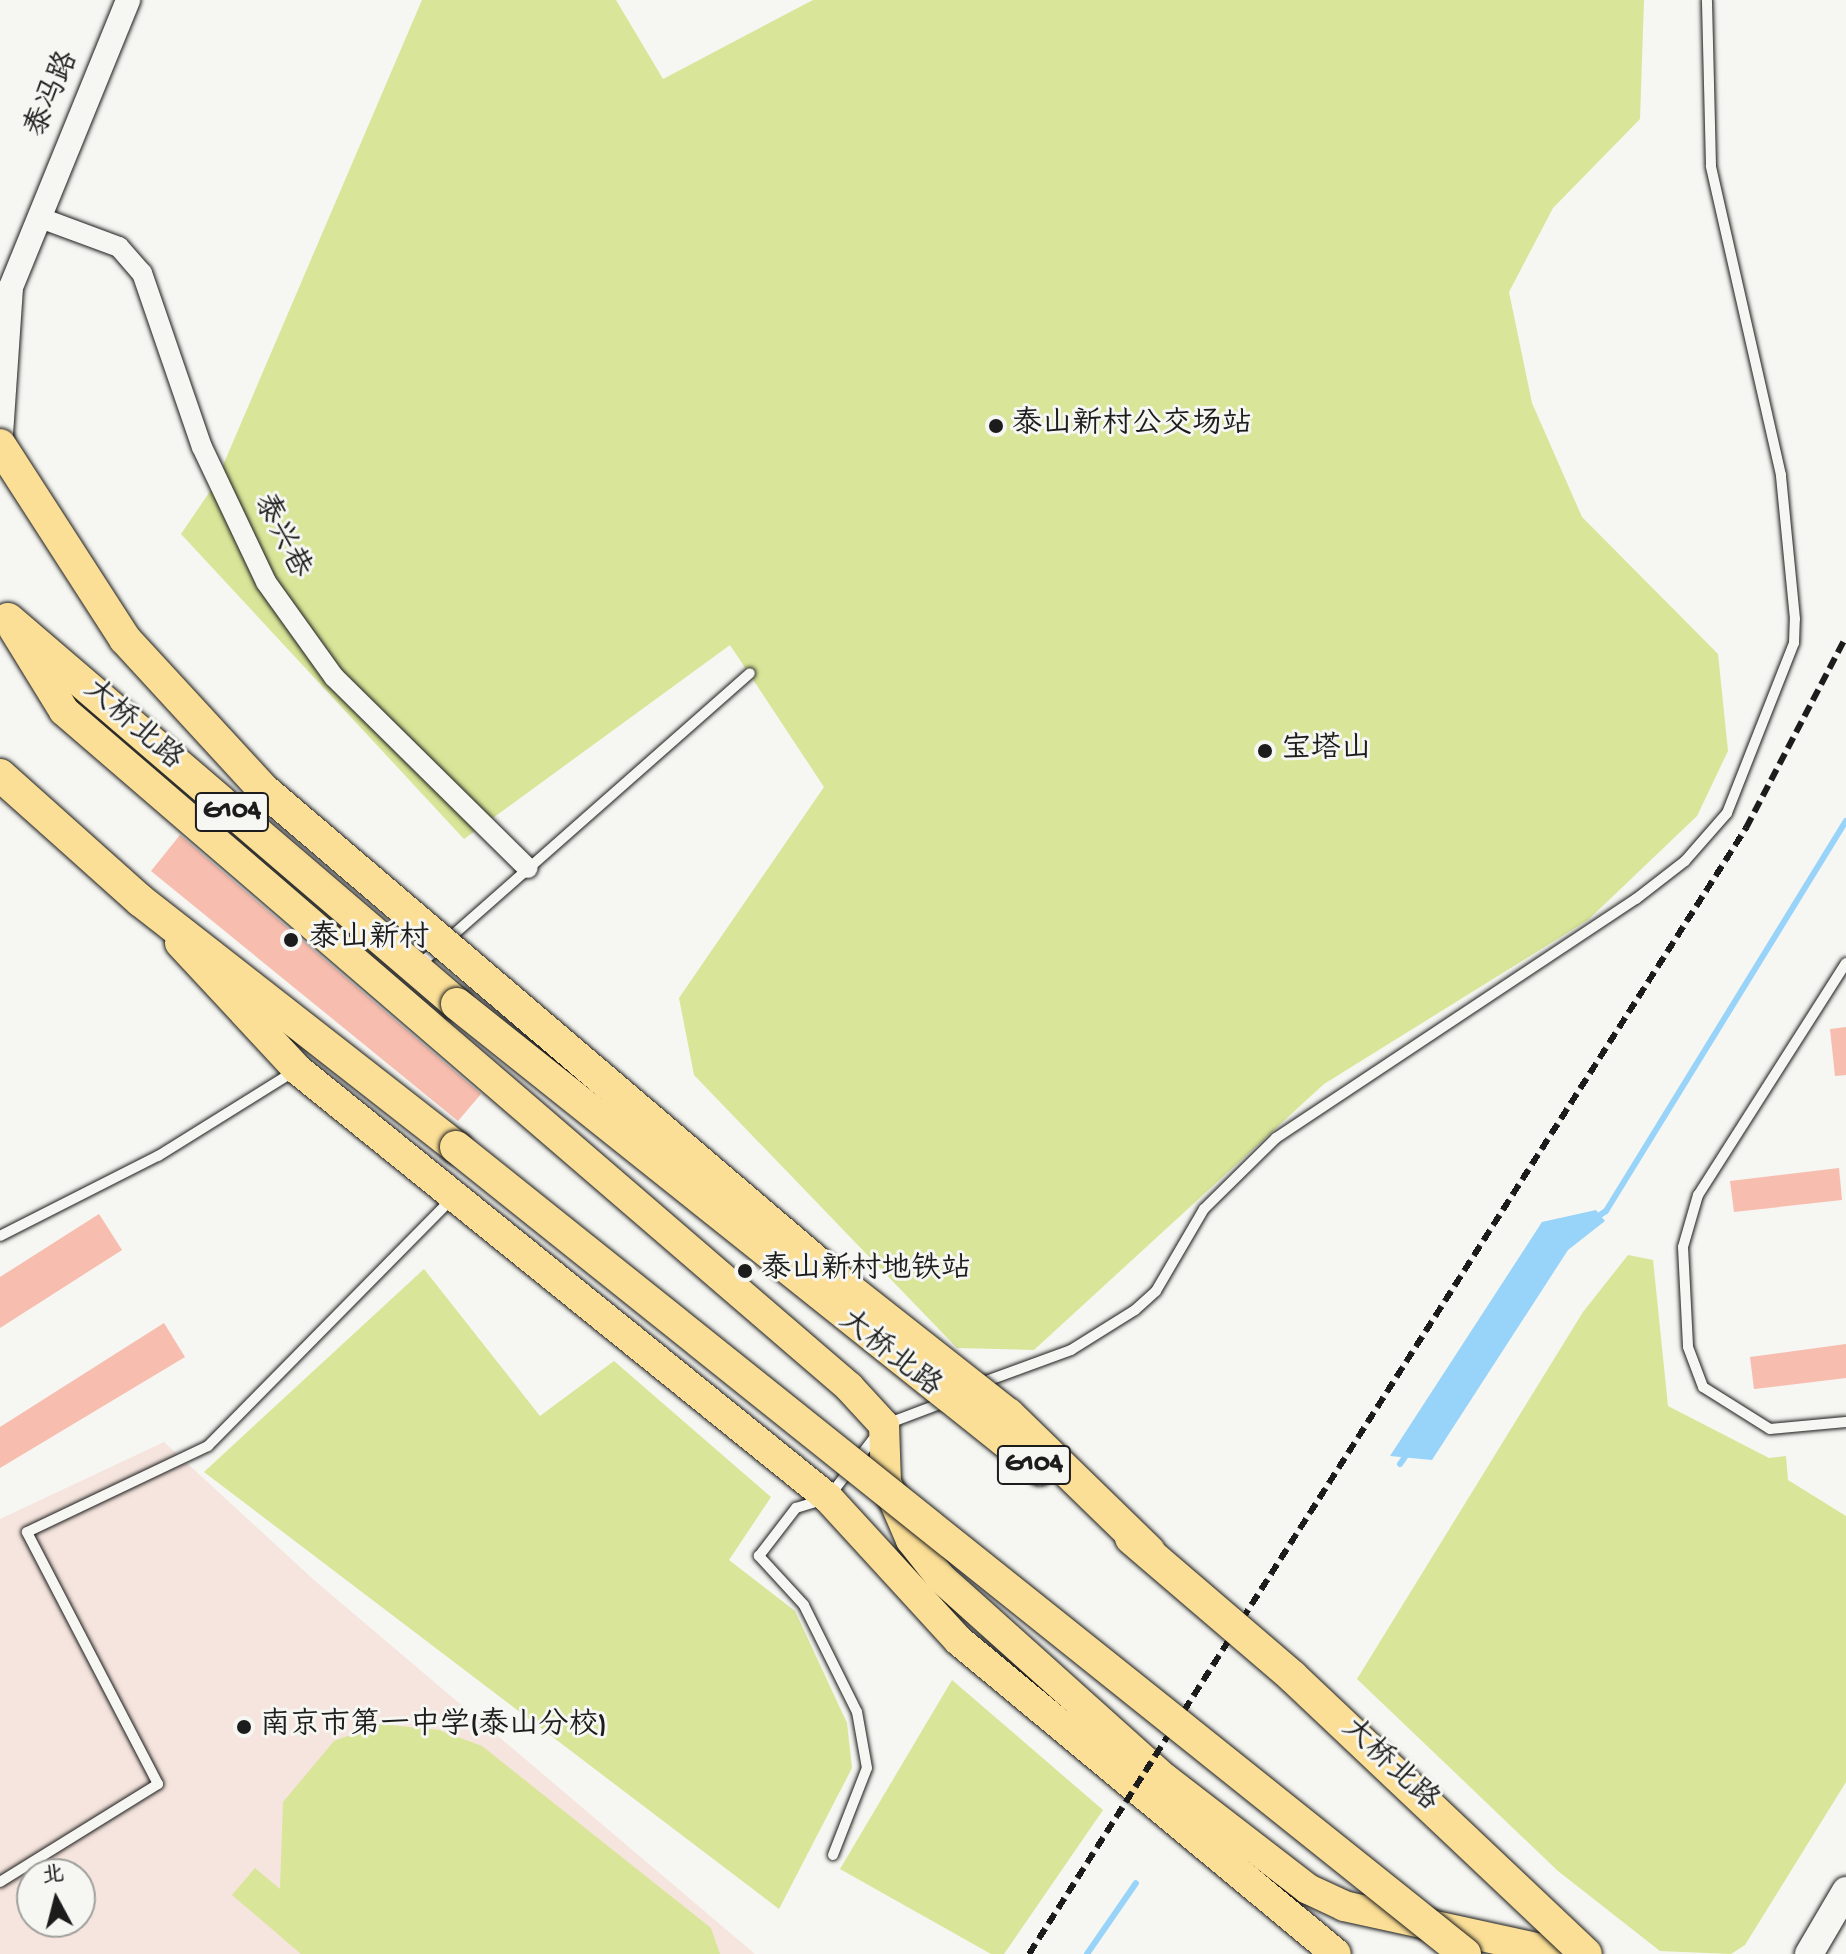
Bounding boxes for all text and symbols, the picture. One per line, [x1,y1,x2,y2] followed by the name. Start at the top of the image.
[20,47,88,143] street label: 泰冯路
[1012,408,1252,444] place label: 泰山新村公交场站
[987,417,1005,435] marker: 泰山新村公交场站
[244,489,316,585] street label: 泰兴巷
[75,673,189,779] street label: 大桥北路
[1281,733,1371,769] place label: 宝塔山
[1256,742,1274,760] marker: 宝塔山
[194,788,270,836] road number: G104
[309,922,429,958] place label: 泰山新村
[280,929,302,951] marker: 泰山新村
[761,1253,971,1289] place label: 泰山新村地铁站
[736,1262,754,1280] marker: 泰山新村地铁站
[831,1304,947,1406] street label: 大桥北路
[996,1441,1072,1489] road number: G104
[260,1709,607,1745] place label: 南京市第一中学(泰山分校)
[1333,1712,1445,1820] street label: 大桥北路
[235,1718,253,1736] marker: 南京市第一中学(泰山分校)
[16,1858,96,1938] north arrow
[41,1862,66,1890] text: 北

